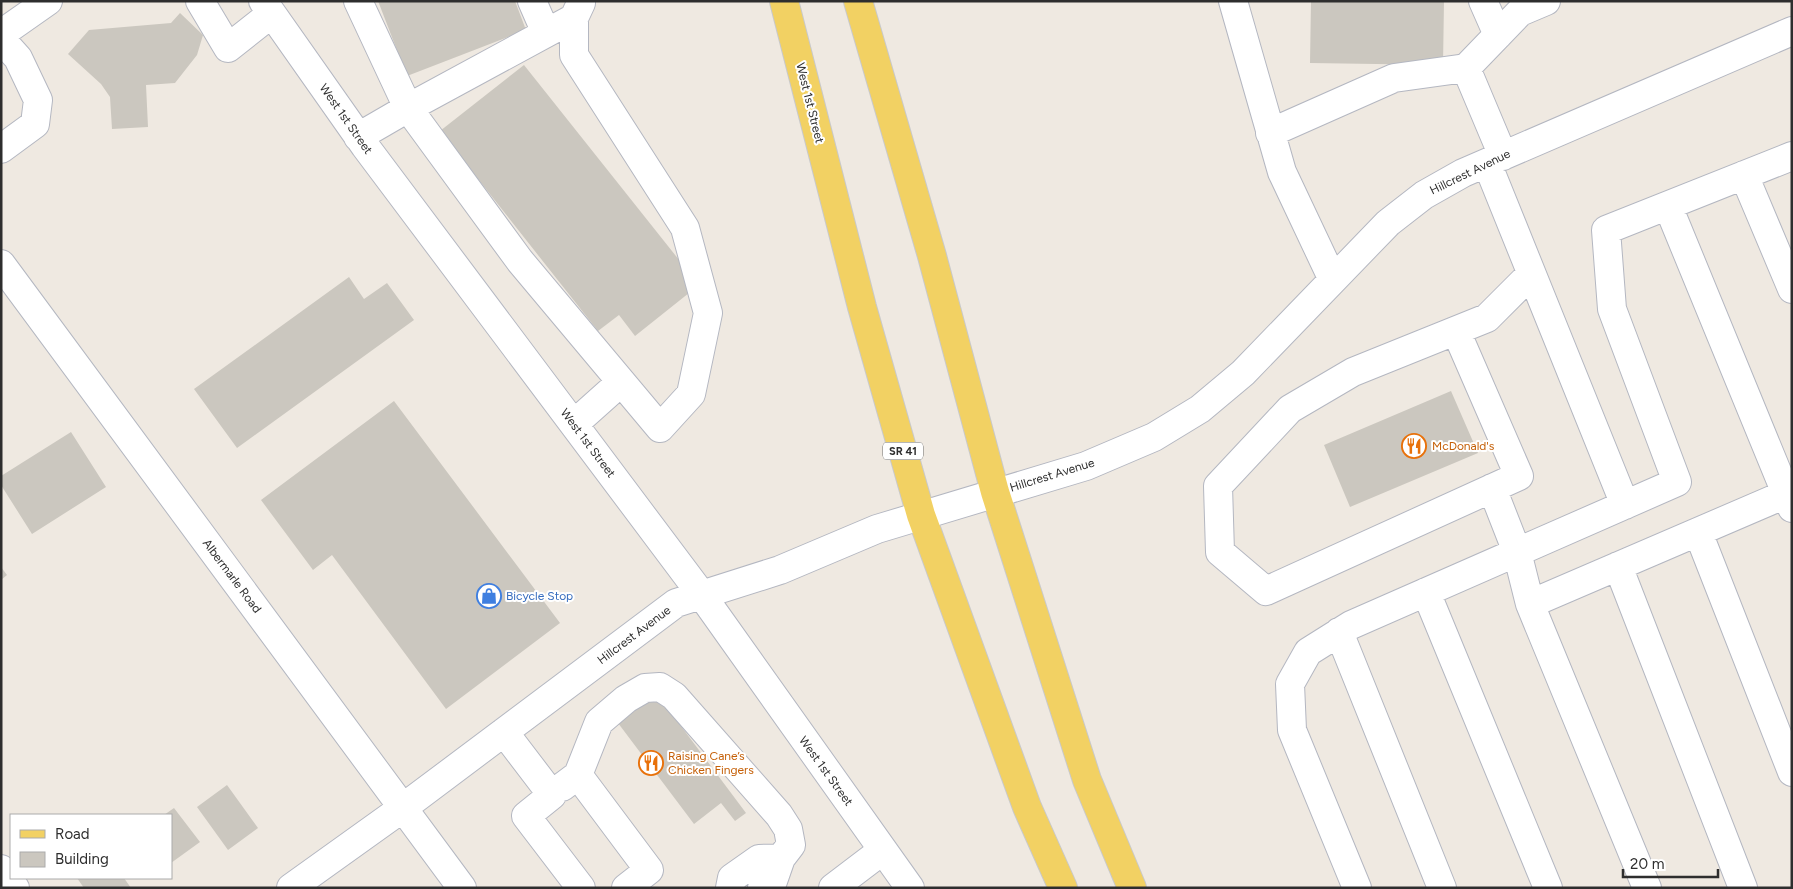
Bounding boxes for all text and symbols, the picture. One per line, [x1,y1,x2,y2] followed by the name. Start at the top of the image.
[793,61,827,145] street label: West 1st Street
[317,81,376,157] street label: West 1st Street
[1427,146,1513,198] street label: Hillcrest Avenue
[558,406,619,480] street label: West 1st Street
[1401,433,1427,459] restaurant icon: McDonald's
[1432,439,1495,453] place label: McDonald's
[883,442,923,460] road number: SR 41
[1008,455,1096,495] street label: Hillcrest Avenue
[200,536,264,616] street label: Albermarle Road
[476,583,502,609] shop icon: Bicycle Stop
[506,589,573,603] place label: Bicycle Stop
[595,603,674,667] street label: Hillcrest Avenue
[796,734,856,809] street label: West 1st Street
[668,749,754,777] place label: Raising Cane’s Chicken Fingers
[638,750,664,776] restaurant icon: Raising Cane’s Chicken Fingers
[10,814,172,879] legend
[55,825,90,843] text: Road
[1623,846,1718,878] scale bar
[55,850,109,868] text: Building
[1630,855,1664,873] text: 20 m

